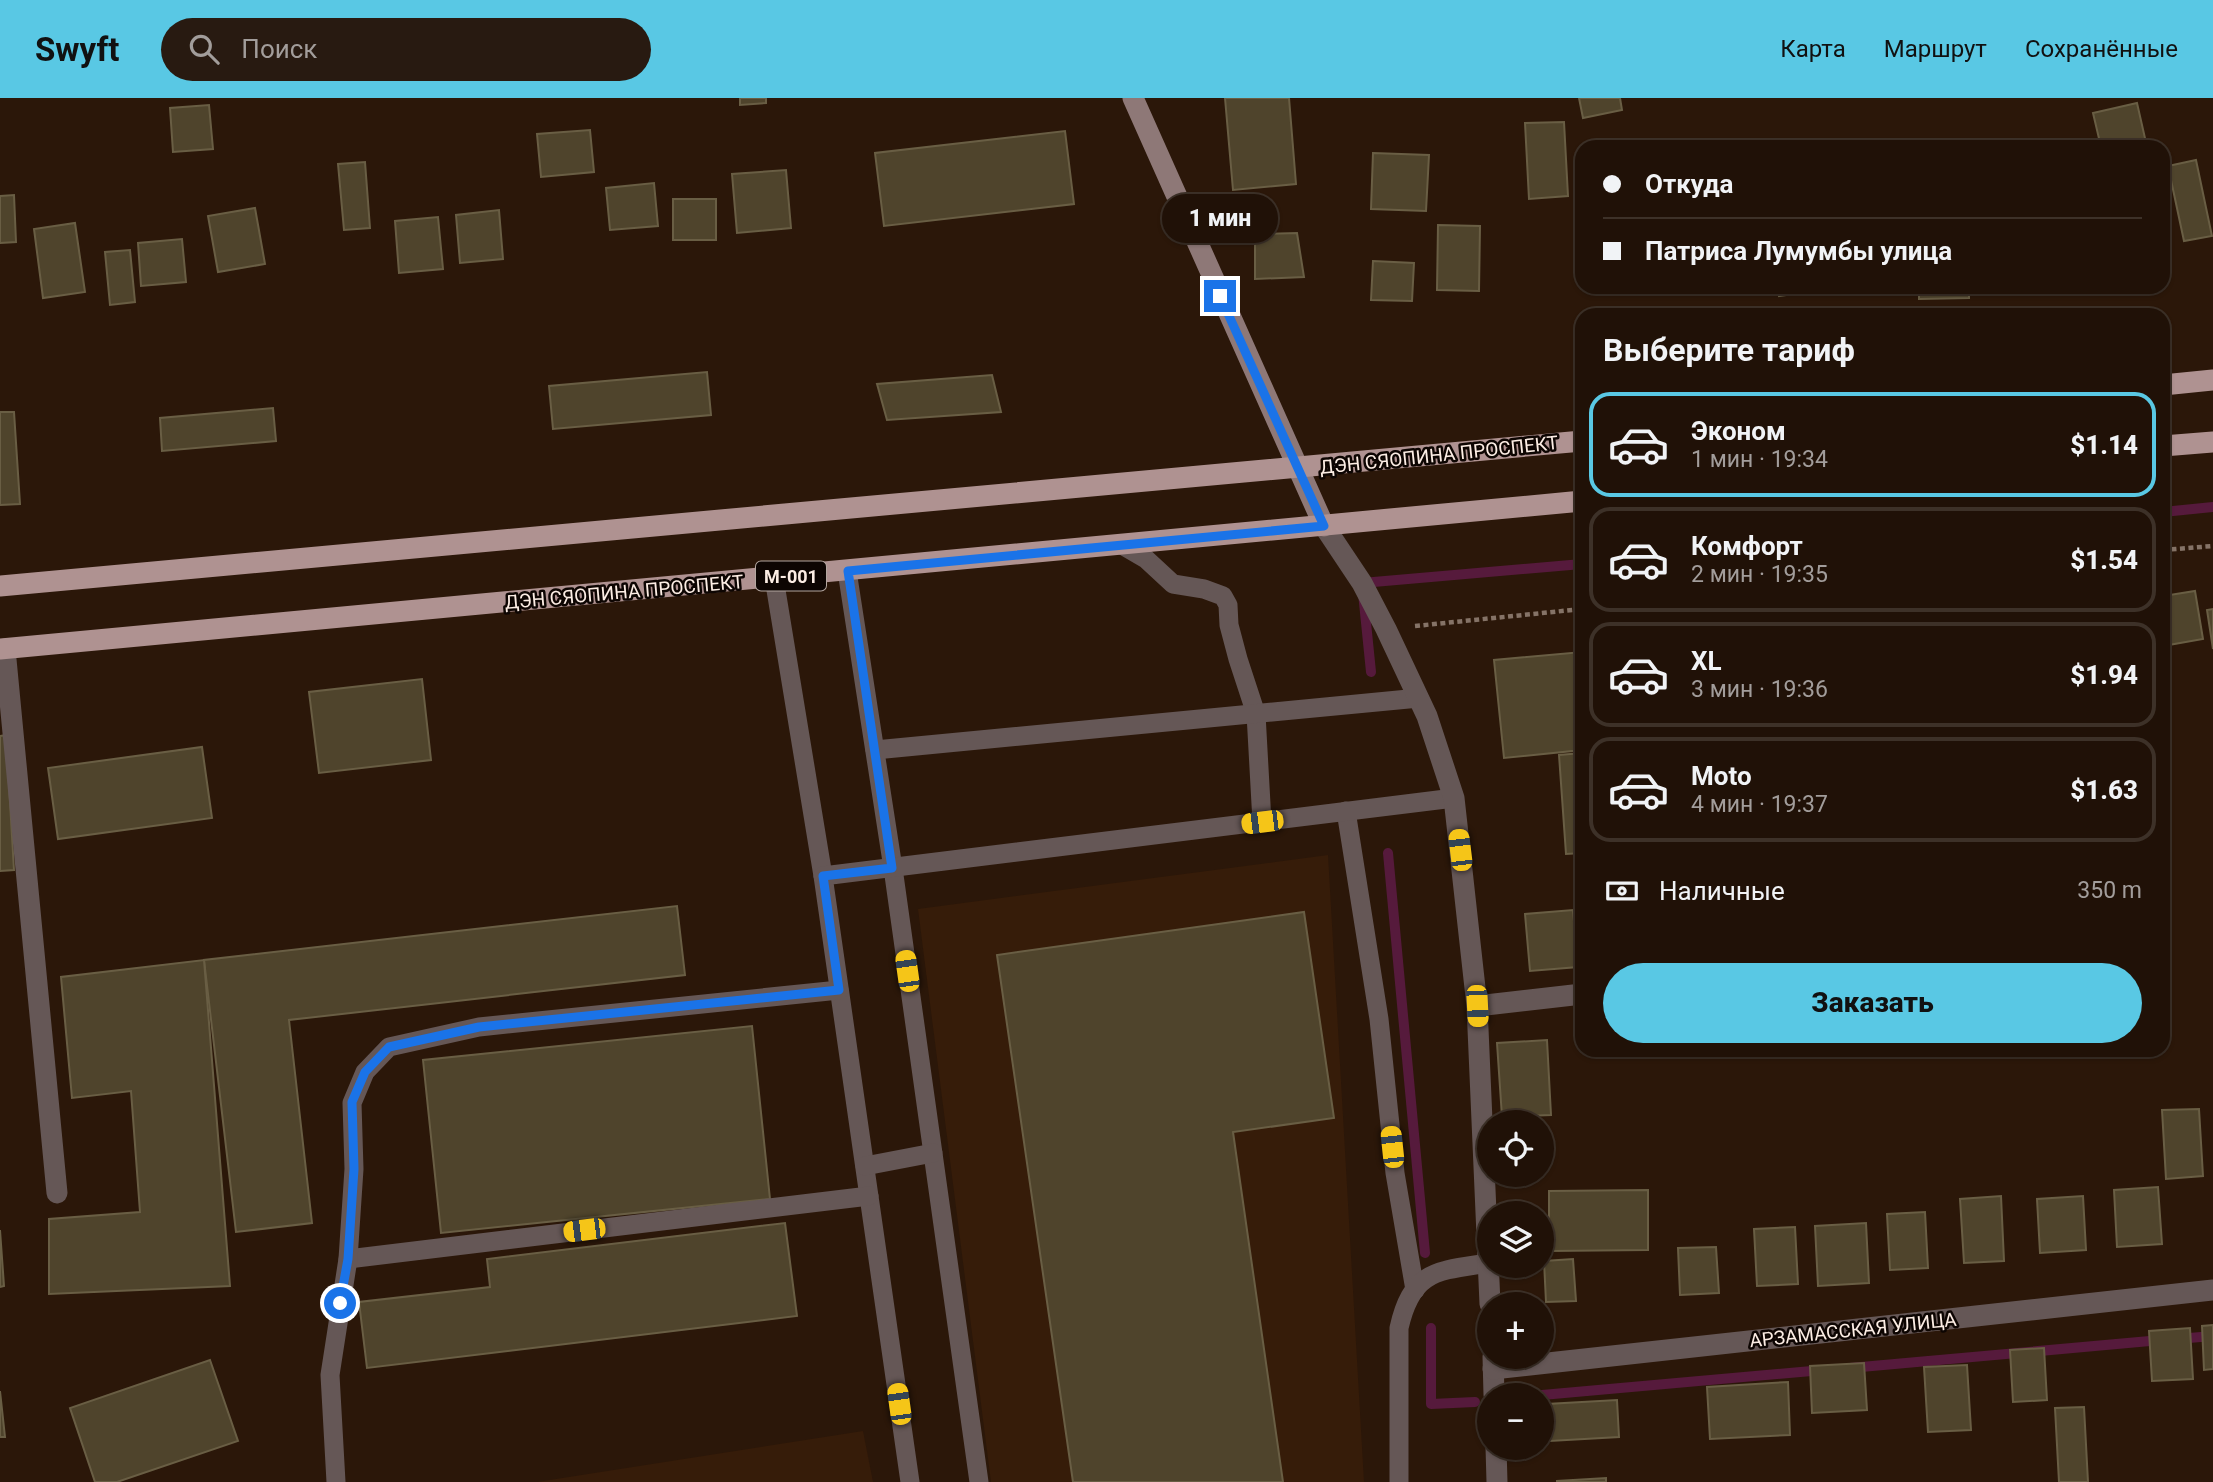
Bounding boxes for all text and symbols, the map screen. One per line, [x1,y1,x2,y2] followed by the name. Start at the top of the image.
[161,18,651,81] search box
[35,30,119,69] text: Swyft
[185,30,223,68] icon: search
[241,34,317,64] text: Поиск
[1780,35,1846,63] text: Карта
[1884,35,1987,63] text: Маршрут
[2025,35,2178,63] text: Сохранённые
[1645,169,1734,199] text: Откуда
[1162,194,1278,244] callout: 1 мин
[1189,205,1251,232] text: 1 мин
[1645,236,1952,266] text: Патриса Лумумбы улица
[1204,280,1236,312] route end
[1603,331,1855,369] text: Выберите тариф
[1607,413,1670,476] icon: car
[1691,416,1786,446] text: Эконом
[2070,430,2138,460] text: $1.14
[1319,431,1559,479] street label: ДЭН СЯОПИНА ПРОСПЕКТ
[1691,446,1828,473] text: 1 мин · 19:34
[1607,528,1670,591] icon: car
[1691,531,1803,561] text: Комфорт
[2070,545,2138,575] text: $1.54
[1691,561,1828,588] text: 2 мин · 19:35
[756,562,826,590] road number: M-001
[504,570,744,614] street label: ДЭН СЯОПИНА ПРОСПЕКТ
[1607,643,1670,706] icon: car
[1691,646,1722,676] text: XL
[2070,660,2138,690] text: $1.94
[1691,676,1828,703] text: 3 мин · 19:36
[1607,758,1670,821] icon: car
[1691,761,1752,791] text: Moto
[2070,775,2138,805] text: $1.63
[1691,791,1828,818] text: 4 мин · 19:37
[1240,809,1285,835] car
[1448,828,1473,872] car
[1603,872,1641,910] icon: cash
[1659,876,1785,906] text: Наличные
[2077,877,2142,904] text: 350 m
[894,949,921,993] car
[1603,963,2142,1043] button: Заказать
[1466,984,1489,1028] car
[1477,1110,1554,1460] map controls
[1477,1110,1554,1187] button: locate
[1380,1125,1405,1169] car
[1477,1201,1554,1278] button: layers
[562,1217,607,1243] car
[324,1287,356,1319] route start
[1477,1292,1554,1369] button: +
[1748,1308,1958,1352] street label: АРЗАМАССКАЯ УЛИЦА
[886,1382,913,1426] car
[1477,1383,1554,1460] button: −

